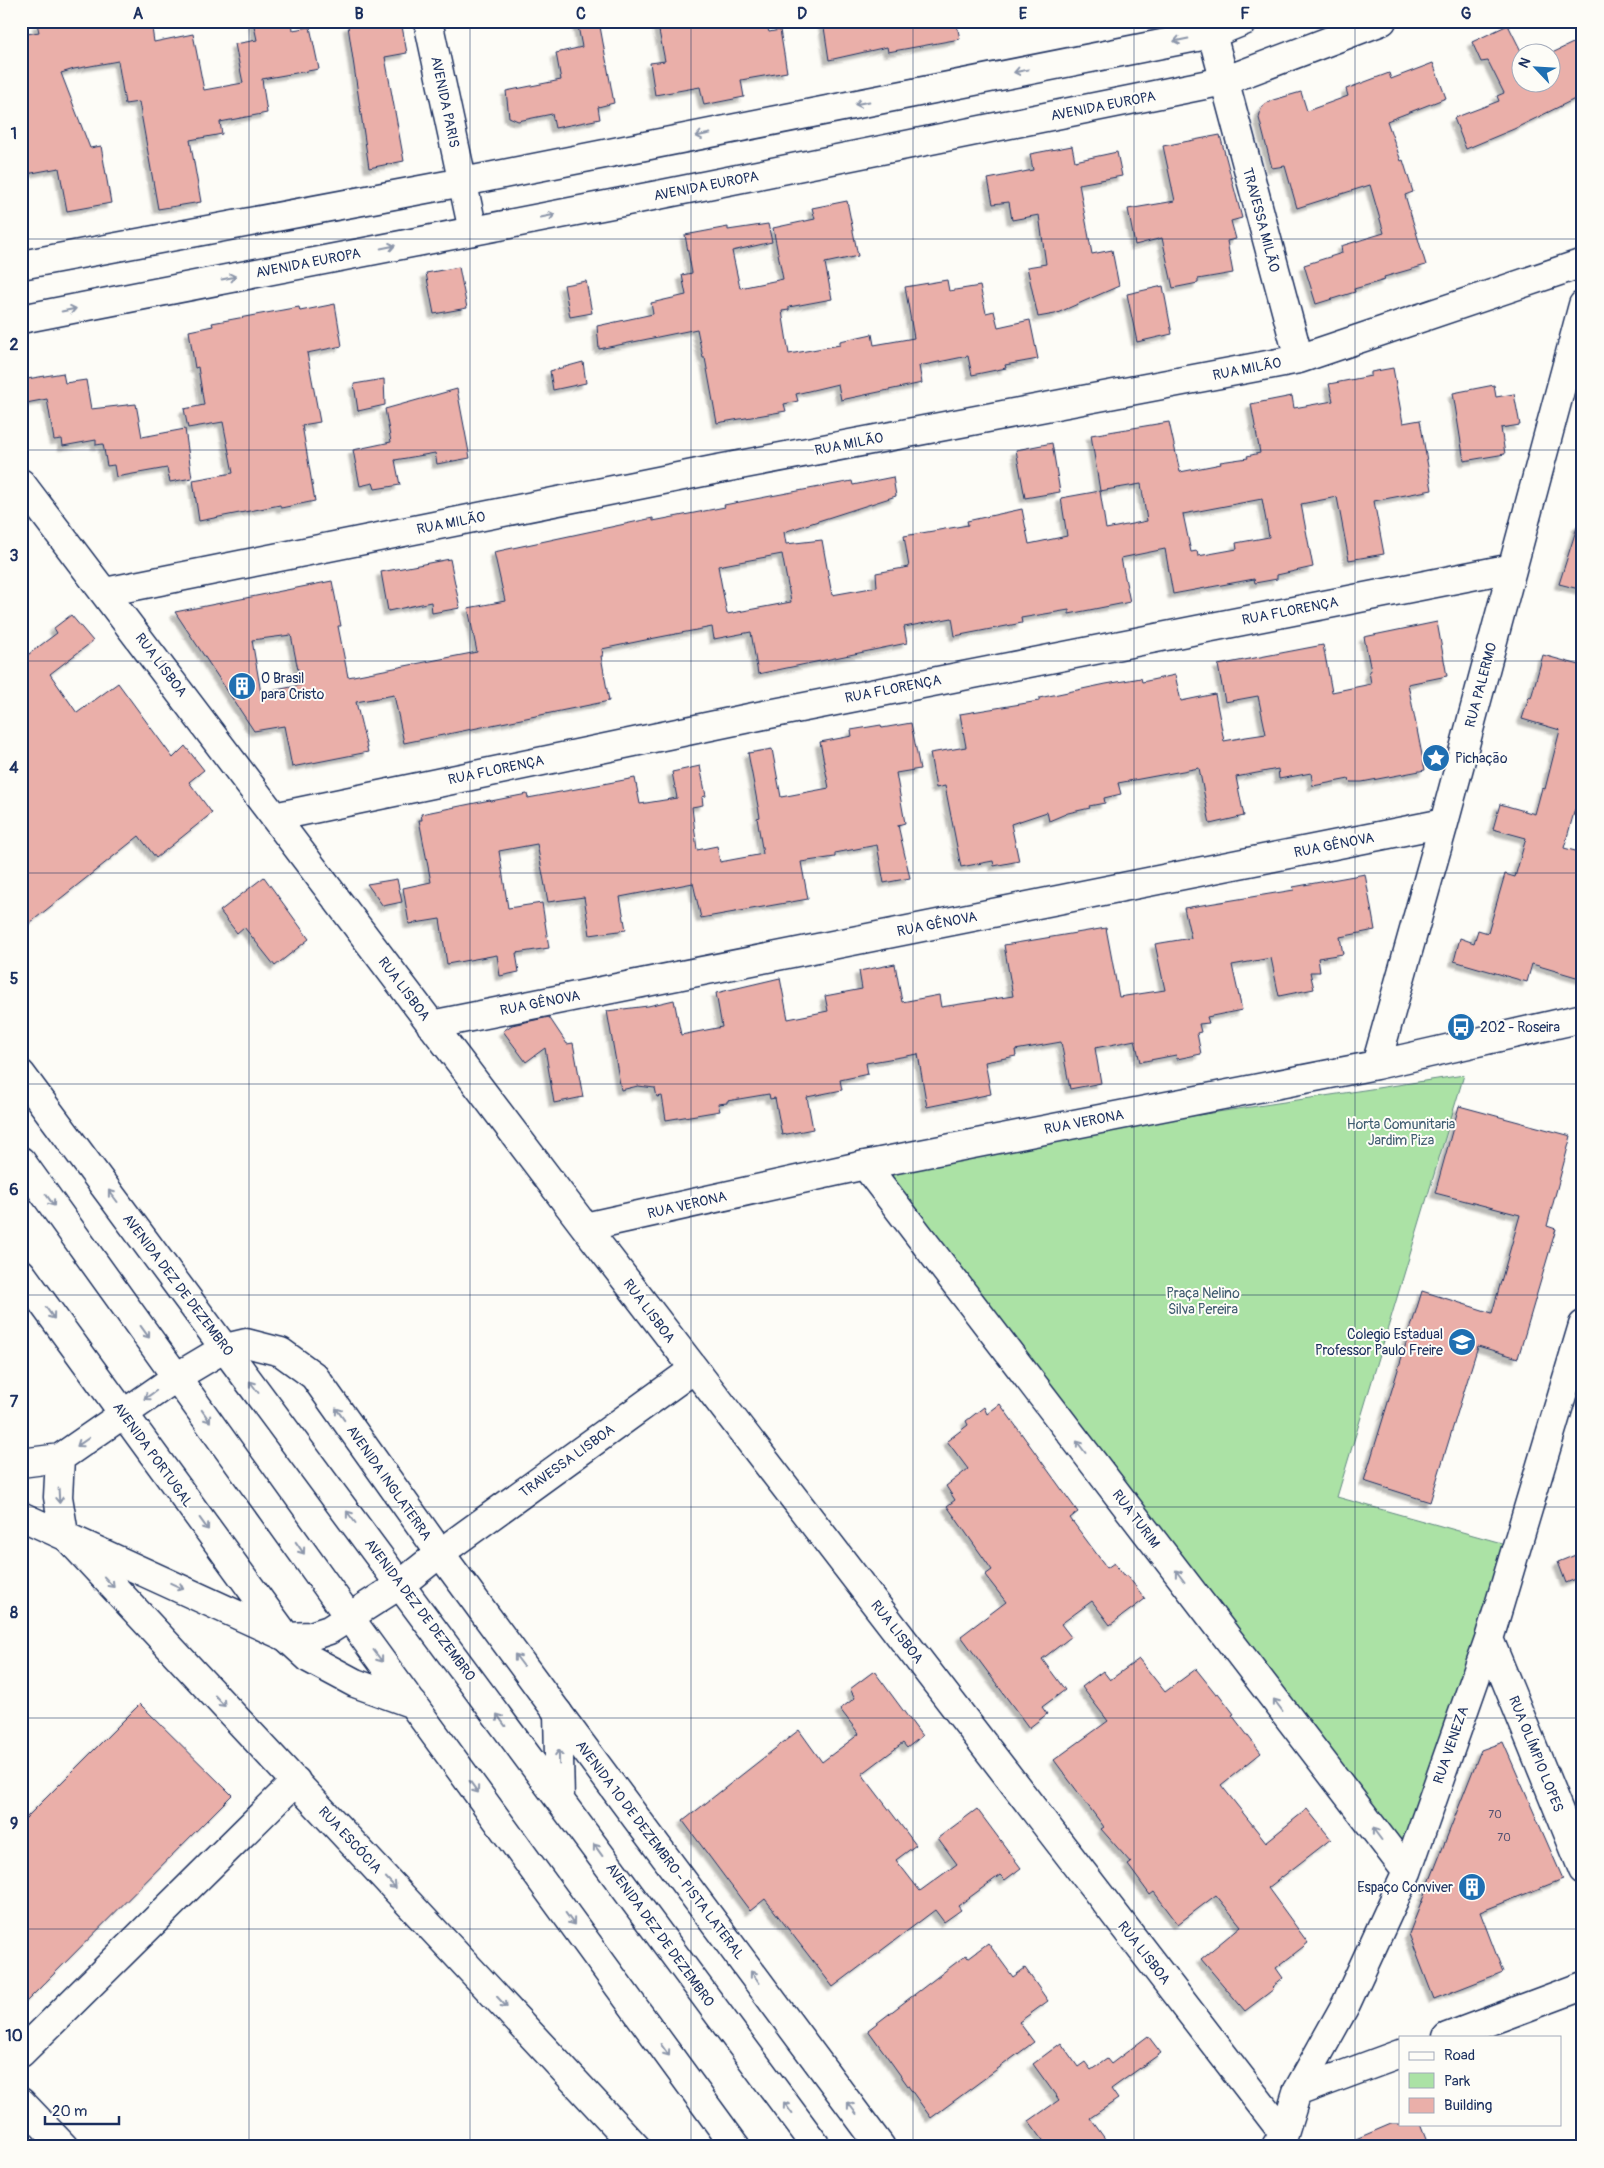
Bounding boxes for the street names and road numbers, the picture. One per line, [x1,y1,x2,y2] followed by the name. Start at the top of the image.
[427,55,463,149] street label: AVENIDA PARIS
[1049,88,1157,124] street label: AVENIDA EUROPA
[1239,166,1283,274] street label: TRAVESSA MILÃO
[652,168,760,204] street label: AVENIDA EUROPA
[254,245,362,281] street label: AVENIDA EUROPA
[1211,354,1283,384] street label: RUA MILÃO
[813,429,885,459] street label: RUA MILÃO
[415,508,487,538] street label: RUA MILÃO
[1240,593,1340,629] street label: RUA FLORENÇA
[132,630,190,700] street label: RUA LISBOA
[1462,641,1500,729] street label: RUA PALERMO
[843,671,943,707] street label: RUA FLORENÇA
[446,752,546,788] street label: RUA FLORENÇA
[1292,828,1376,861] street label: RUA GÊNOVA
[895,907,979,940] street label: RUA GÊNOVA
[375,954,433,1024] street label: RUA LISBOA
[498,986,582,1019] street label: RUA GÊNOVA
[1043,1106,1125,1138] street label: RUA VERONA
[646,1188,728,1222] street label: RUA VERONA
[119,1211,237,1359] street label: AVENIDA DEZ DE DEZEMBRO
[620,1276,678,1346] street label: RUA LISBOA
[109,1399,197,1511] street label: AVENIDA PORTUGAL
[516,1421,618,1501] street label: TRAVESSA LISBOA
[343,1422,435,1544] street label: AVENIDA INGLATERRA
[1109,1486,1163,1552] street label: RUA TURIM
[361,1536,479,1684] street label: AVENIDA DEZ DE DEZEMBRO
[867,1597,927,1667] street label: RUA LISBOA
[1505,1693,1568,1815] street label: RUA OLÍMPIO LOPES
[1430,1704,1472,1786] street label: RUA VENEZA
[572,1737,748,1963] street label: AVENIDA 10 DE DEZEMBRO - PISTA LATERAL
[315,1803,386,1877] street label: RUA ESCÓCIA
[602,1860,718,2010] street label: AVENIDA DEZ DE DEZEMBRO
[1114,1918,1174,1988] street label: RUA LISBOA

